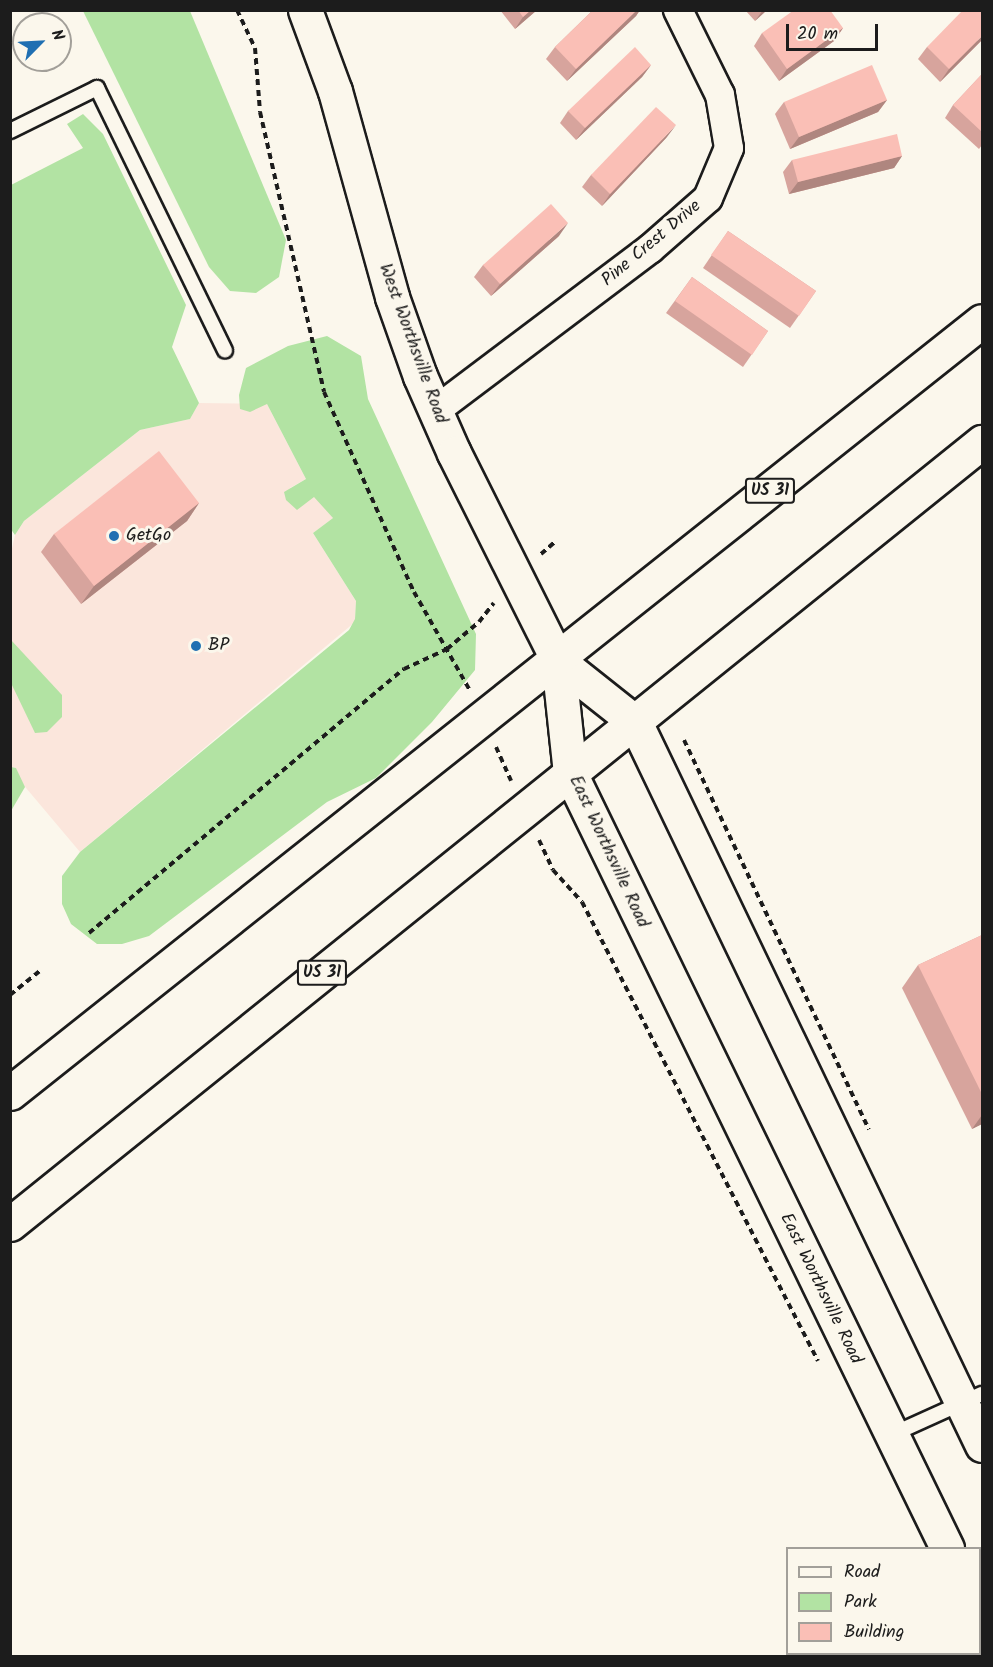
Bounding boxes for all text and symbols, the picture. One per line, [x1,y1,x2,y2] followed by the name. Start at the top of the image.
[12,12,72,72] north arrow
[789,12,880,50] scale bar
[797,20,838,49] text: 20 m
[44,26,71,45] text: N
[598,196,706,292] street label: Pine Crest Drive
[373,261,451,427] street label: West Worthsville Road
[744,478,796,504] road number: US 31
[126,525,171,547] place label: GetGo
[107,529,121,543] marker: GetGo
[208,635,229,657] place label: BP
[189,639,203,653] marker: BP
[563,772,653,932] street label: East Worthsville Road
[296,960,348,986] road number: US 31
[774,1210,866,1368] street label: East Worthsville Road
[786,1547,981,1655] legend
[844,1558,880,1587] text: Road
[844,1588,877,1617] text: Park
[844,1618,904,1647] text: Building

